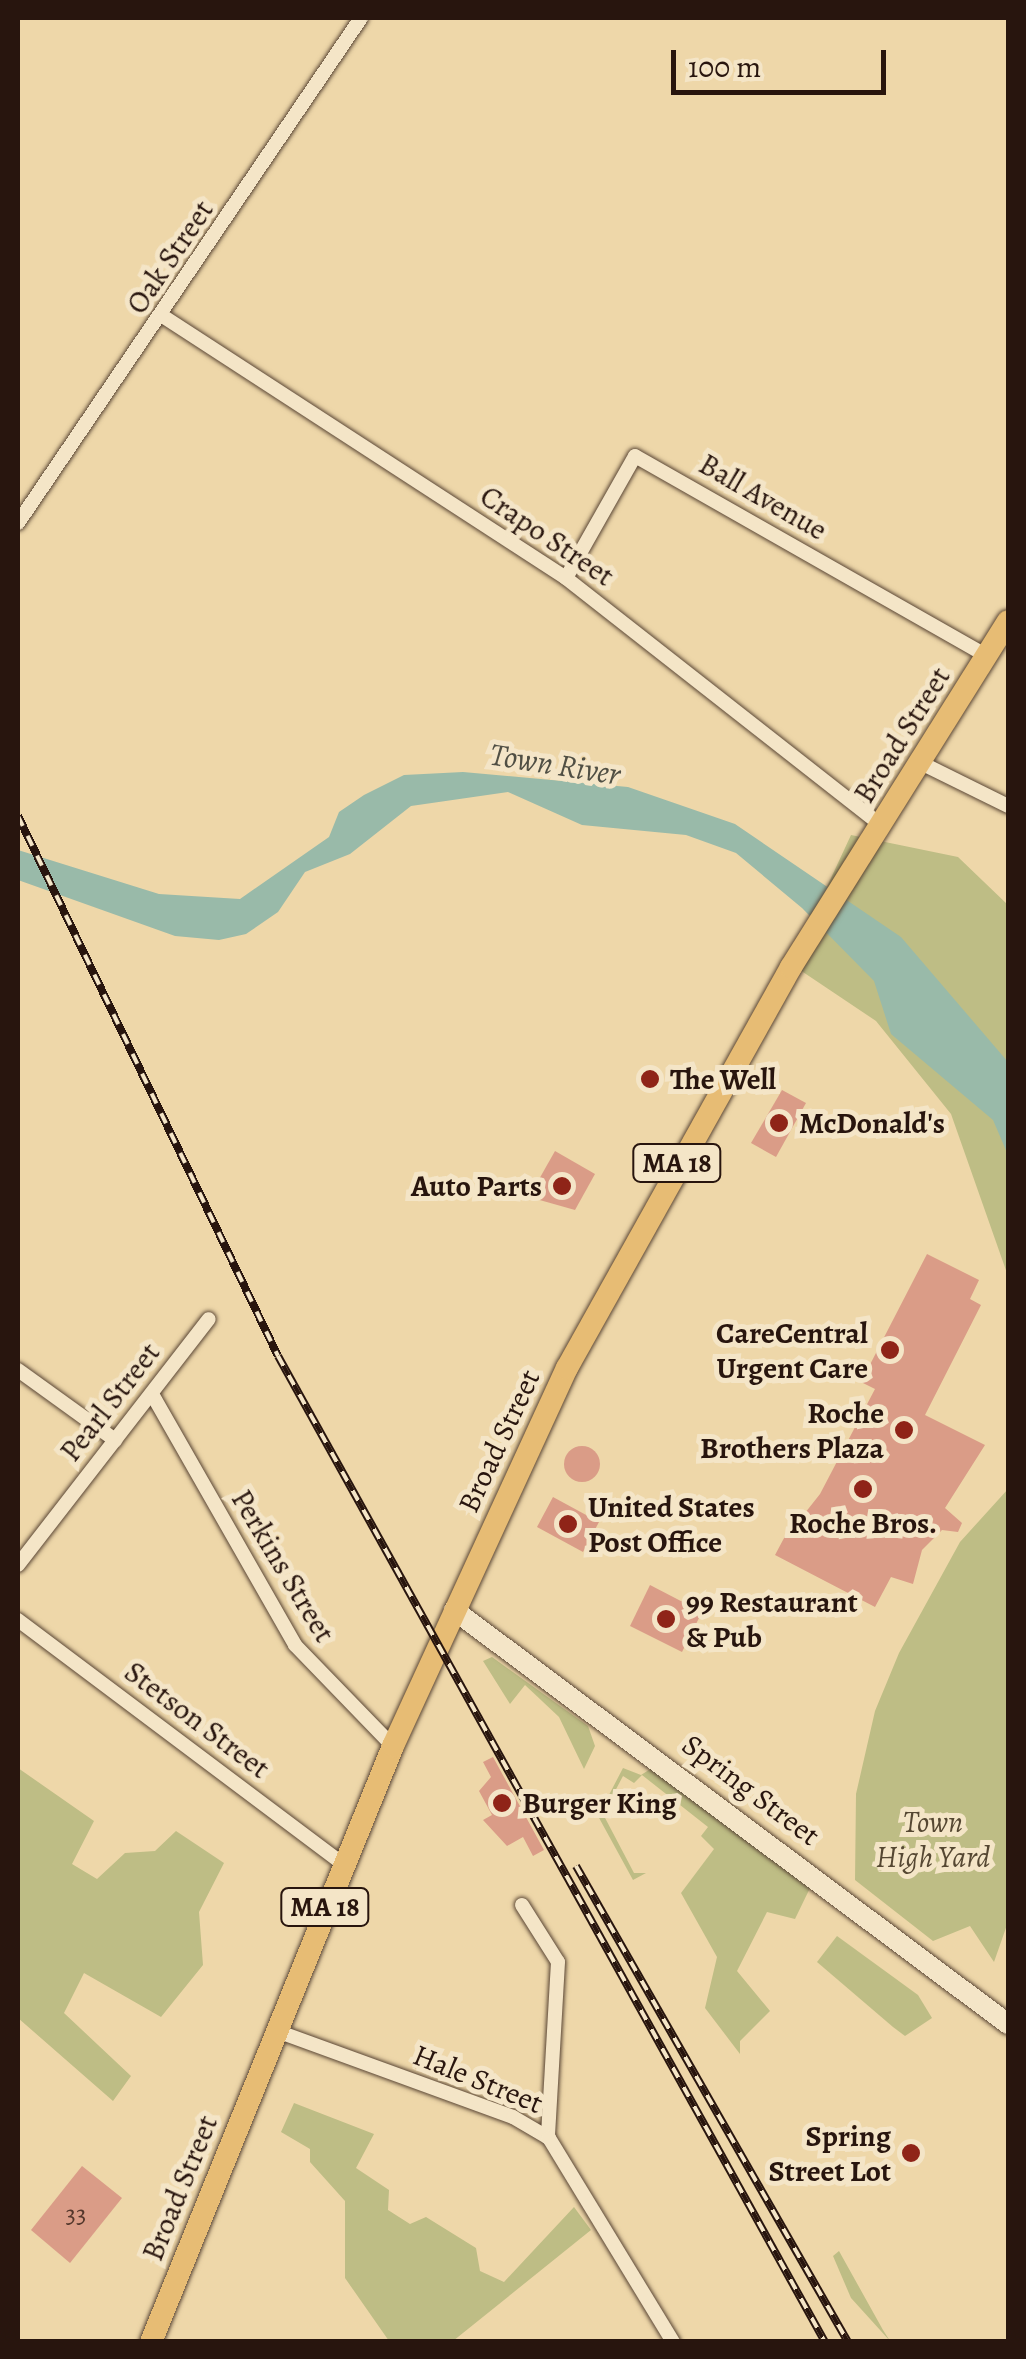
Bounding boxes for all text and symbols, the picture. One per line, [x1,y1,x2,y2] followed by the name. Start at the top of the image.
[676,30,891,92] scale bar
[688,47,761,87] text: 100 m
[119,193,221,321] street label: Oak Street
[693,446,833,548] street label: Ball Avenue
[473,478,621,594] street label: Crapo Street
[846,660,958,810] street label: Broad Street
[487,735,623,793] water label: Town River
[670,1061,776,1097] place label: The Well
[639,1068,661,1090] marker: The Well
[799,1105,945,1141] place label: McDonald's
[768,1112,790,1134] marker: McDonald's
[632,1140,722,1186] road number: MA 18
[411,1168,542,1204] place label: Auto Parts
[551,1175,573,1197] marker: Auto Parts
[716,1315,868,1386] place label: CareCentral Urgent Care
[52,1335,168,1469] street label: Pearl Street
[877,1337,903,1363] marker: CareCentral Urgent Care
[450,1364,548,1518] street label: Broad Street
[700,1395,884,1466] place label: Roche Brothers Plaza
[893,1419,915,1441] marker: Roche Brothers Plaza
[852,1478,874,1500] marker: Roche Bros.
[223,1483,343,1649] street label: Perkins Street
[588,1489,755,1560] place label: United States Post Office
[789,1505,937,1541] place label: Roche Bros.
[557,1513,579,1535] marker: United States Post Office
[686,1584,858,1654] place label: 99 Restaurant & Pub
[655,1608,677,1630] marker: 99 Restaurant & Pub
[117,1654,277,1786] street label: Stetson Street
[675,1727,827,1853] street label: Spring Street
[522,1785,677,1821] place label: Burger King
[491,1792,513,1814] marker: Burger King
[876,1804,990,1874] park label: Town High Yard
[280,1884,370,1930] road number: MA 18
[408,2037,548,2121] street label: Hale Street
[135,2110,225,2266] street label: Broad Street
[769,2118,891,2188] place label: Spring Street Lot
[900,2142,922,2164] marker: Spring Street Lot
[66,2199,86,2229] house number: 33

